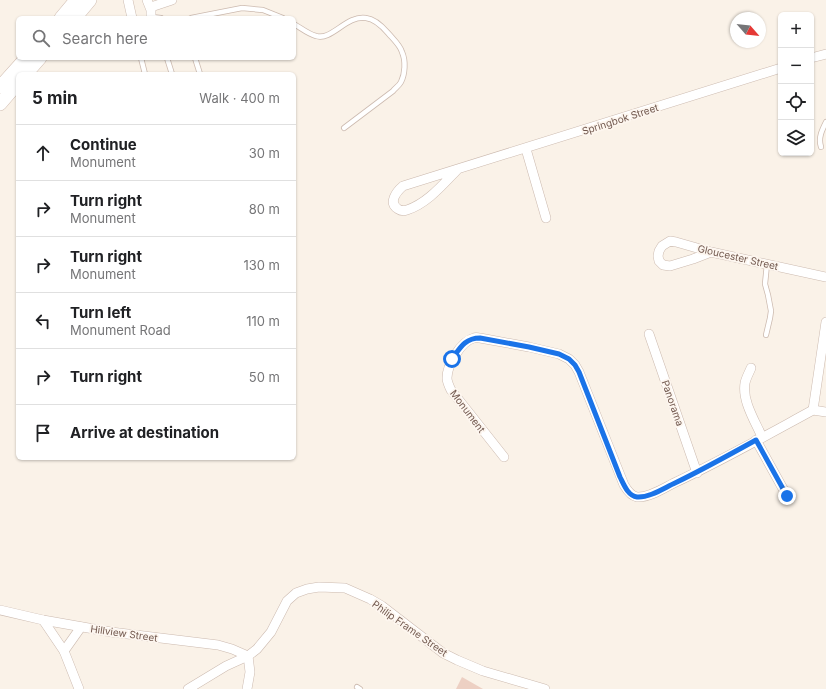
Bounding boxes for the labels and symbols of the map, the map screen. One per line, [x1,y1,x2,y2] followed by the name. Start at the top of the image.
[730,12,766,48] north arrow
[580,101,660,137] street label: Springbok Street
[696,242,780,272] street label: Gloucester Street
[443,350,461,368] route start
[660,379,686,427] street label: Panorama
[448,387,488,435] street label: Monument
[778,487,796,505] route end
[370,598,451,659] street label: Philip Frame Street
[90,622,159,644] street label: Hillview Street

